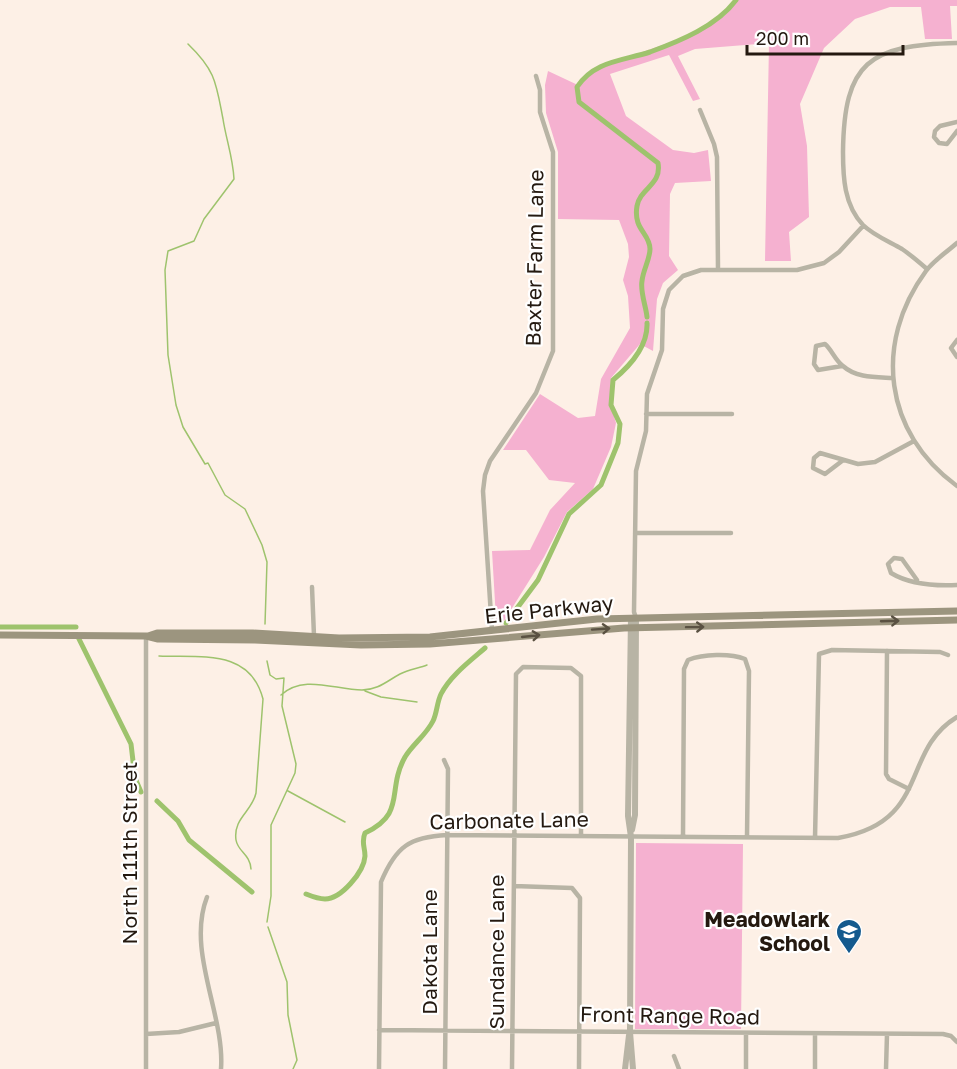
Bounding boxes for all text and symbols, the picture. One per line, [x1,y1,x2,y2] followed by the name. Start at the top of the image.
[747,18,903,56] scale bar
[756,27,809,49] text: 200 m
[519,169,549,347] street label: Baxter Farm Lane
[483,589,615,629] street label: Erie Parkway
[879,616,899,627] one-way arrow
[684,621,704,632] one-way arrow
[591,624,610,635] one-way arrow
[520,631,540,642] one-way arrow
[116,761,142,945] street label: North 111th Street
[429,806,589,834] street label: Carbonate Lane
[483,875,509,1029] street label: Sundance Lane
[416,889,442,1015] street label: Dakota Lane
[704,906,830,956] place label: Meadowlark School
[834,917,864,955] school or university icon: Meadowlark School
[580,1000,760,1030] street label: Front Range Road

